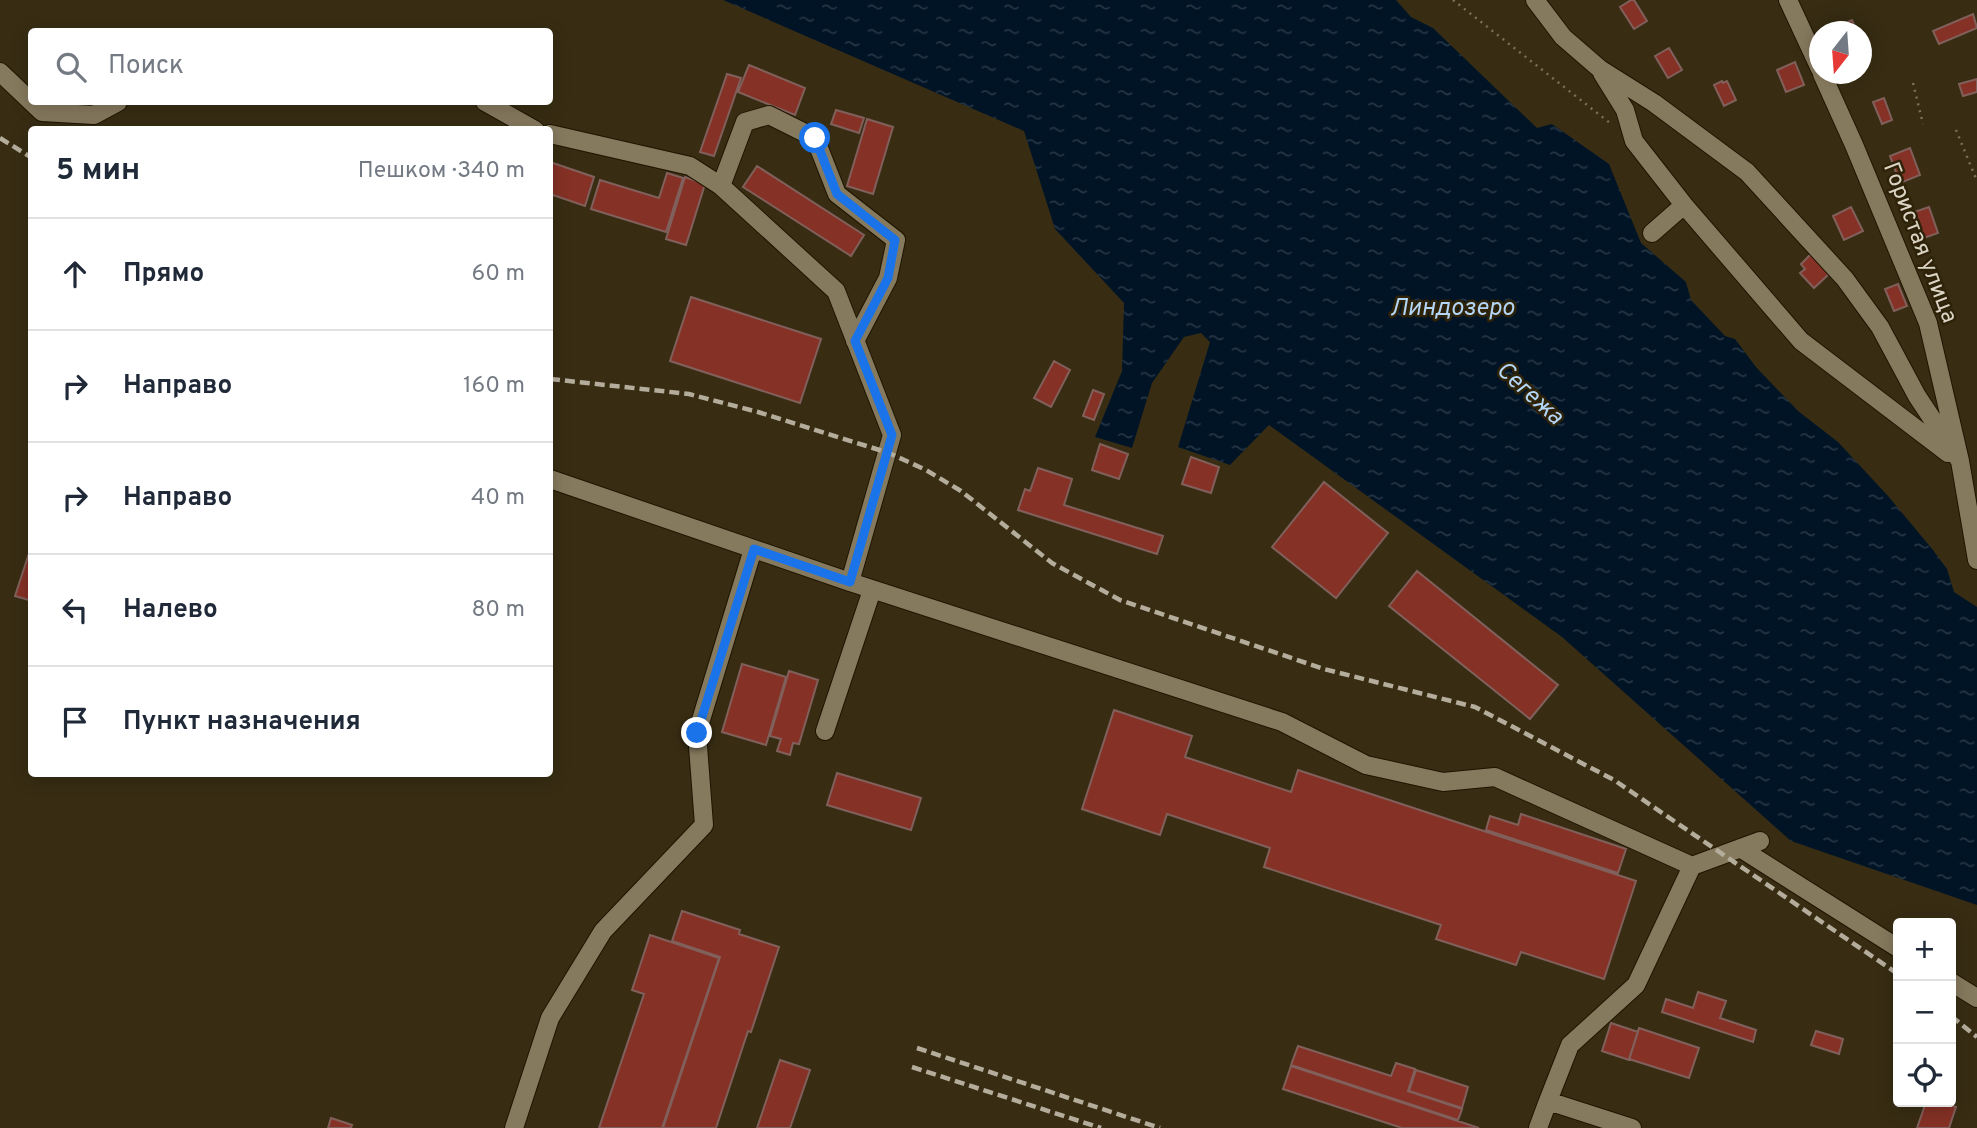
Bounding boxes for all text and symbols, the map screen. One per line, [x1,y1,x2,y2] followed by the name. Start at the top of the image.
[1809,21,1872,84] north arrow
[28,28,553,105] search box
[52,48,90,86] icon: search
[108,50,184,83] text: Поиск
[799,122,830,153] route start
[56,153,140,190] text: 5 мин
[358,157,525,186] text: Пешком · 340 m
[1875,159,1963,327] street label: Гористая улица
[56,255,94,293] icon: ahead
[123,258,204,291] text: Прямо
[472,260,525,289] text: 60 m
[1390,294,1515,324] water label: Линдозеро
[1489,356,1570,433] water label: Сегежа
[56,367,94,405] icon: right
[123,370,232,403] text: Направо
[463,372,525,401] text: 160 m
[56,479,94,517] icon: right
[123,482,232,515] text: Направо
[471,484,525,513] text: 40 m
[56,591,94,629] icon: left
[123,594,218,627] text: Налево
[472,596,525,625] text: 80 m
[56,703,94,741] icon: arrive
[123,706,361,739] text: Пункт назначения
[681,717,712,748] route end
[1893,918,1956,1107] map controls
[1893,918,1956,981] button: +
[1893,981,1956,1044] button: −
[1893,1044,1956,1107] button: locate

